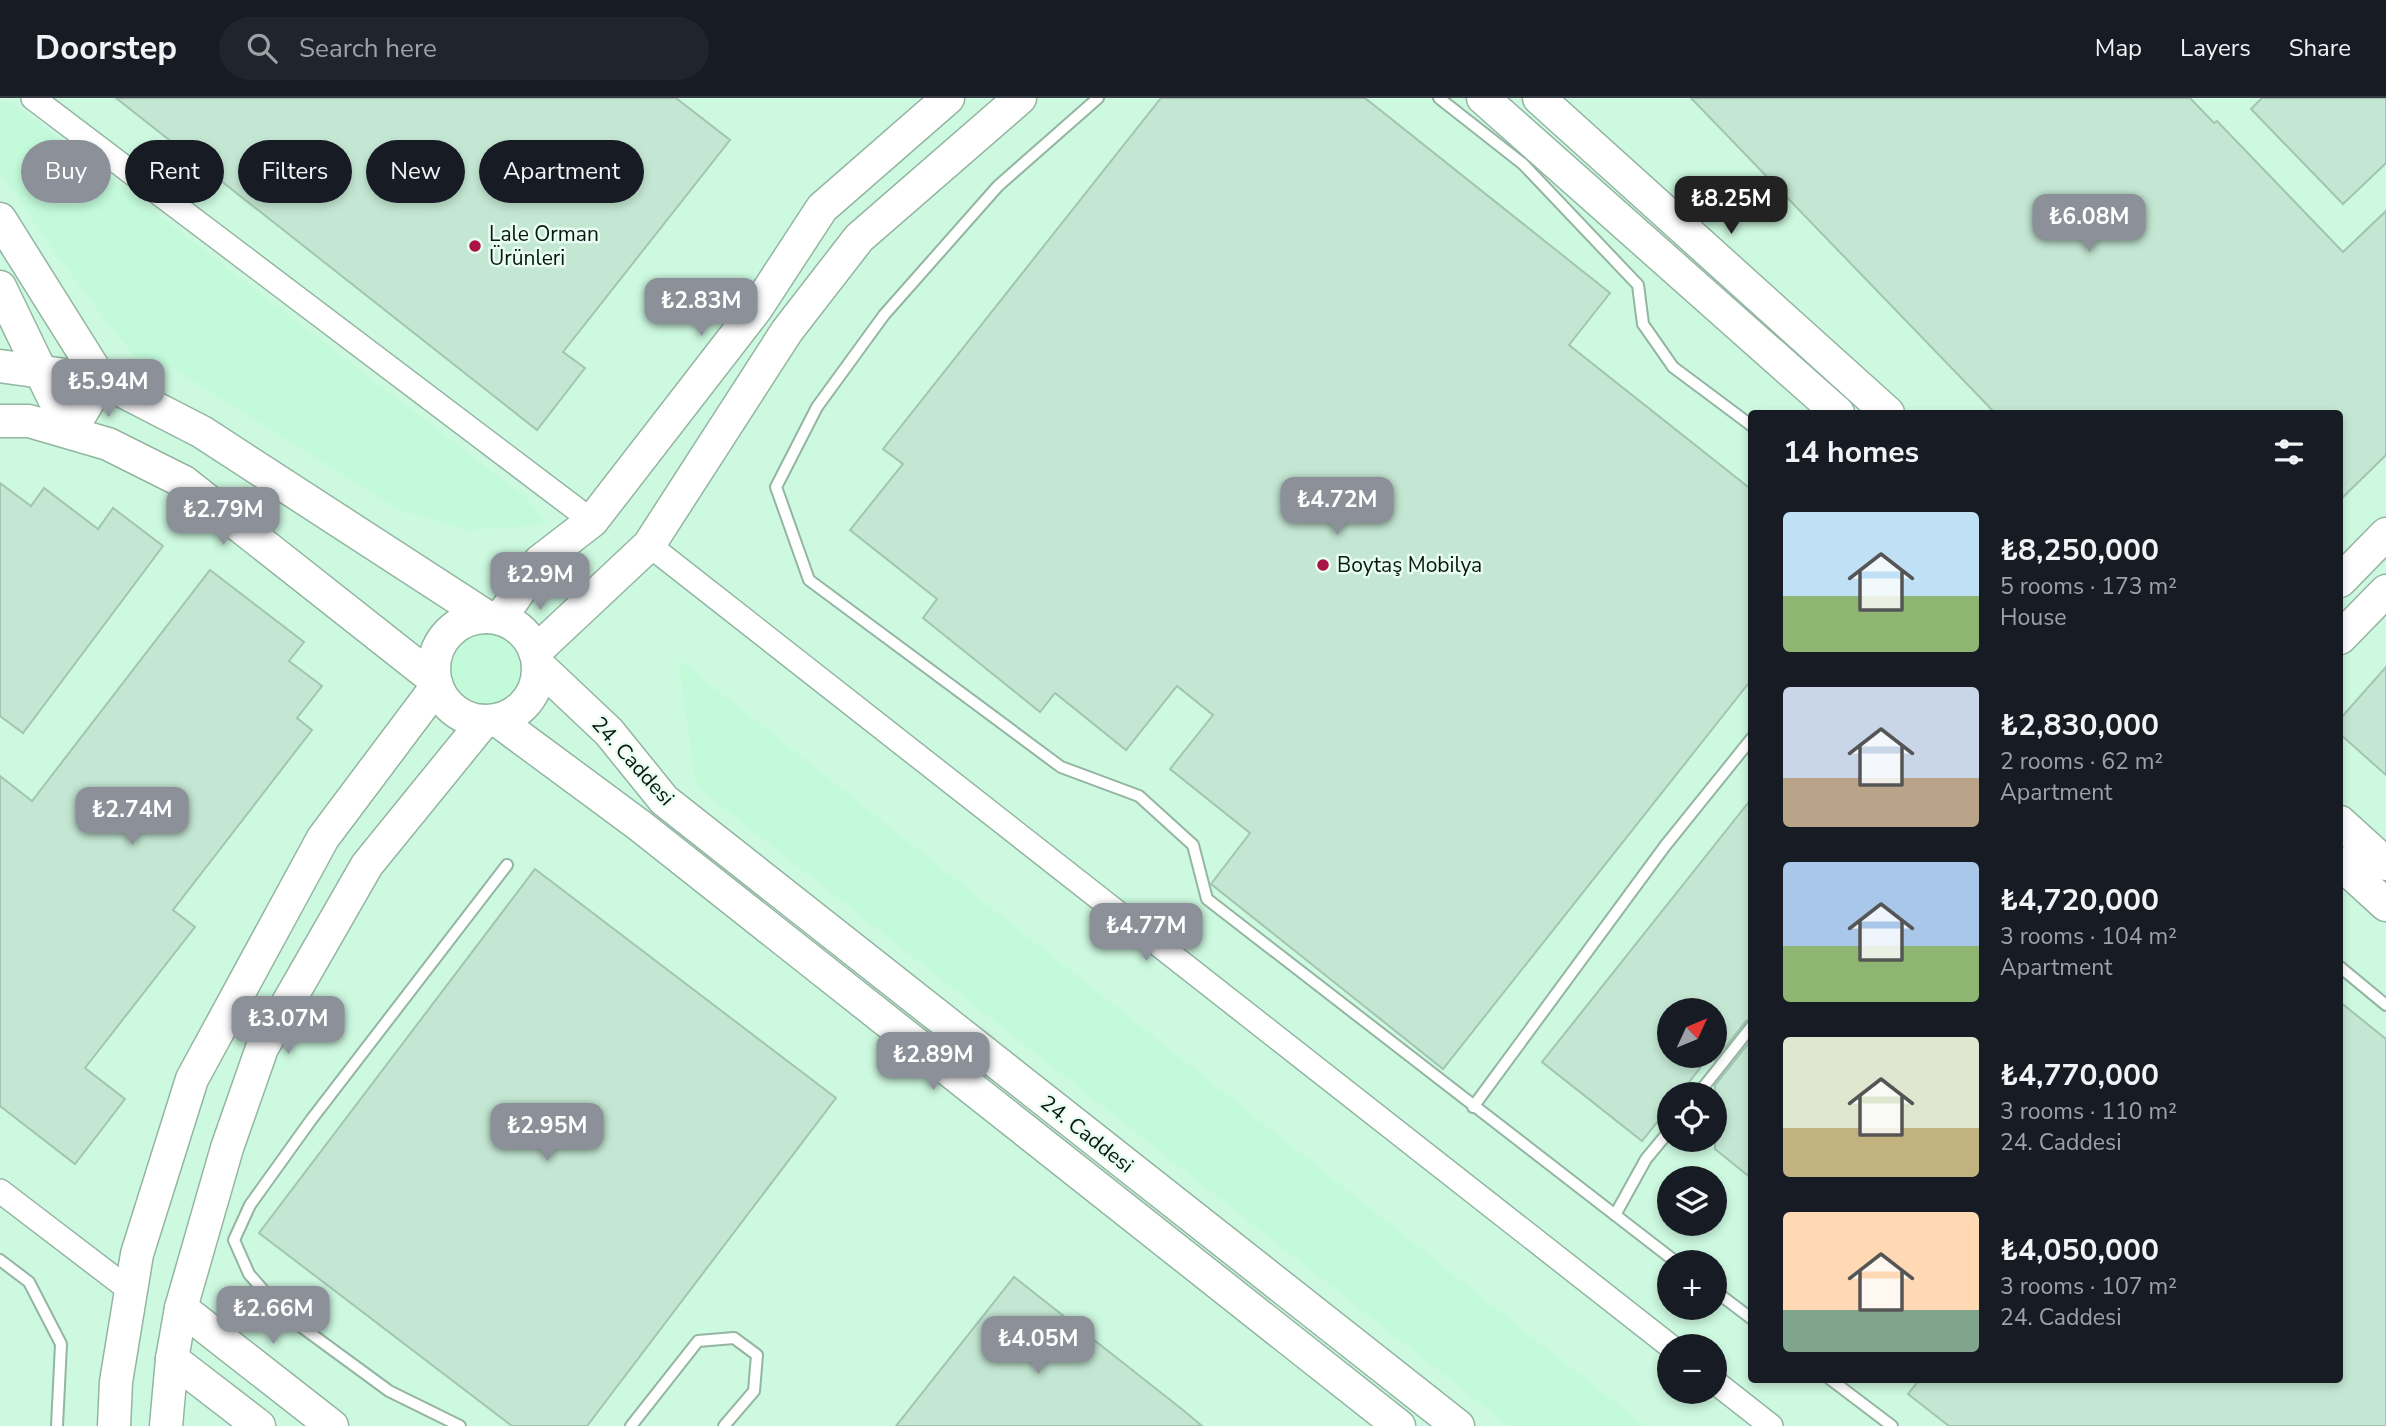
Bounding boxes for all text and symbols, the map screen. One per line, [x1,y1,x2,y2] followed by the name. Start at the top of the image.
[219,17,709,80] search box
[35,26,177,71] text: Doorstep
[243,29,281,67] icon: search
[299,31,437,66] text: Search here
[2095,32,2142,64] text: Map
[2180,32,2251,64] text: Layers
[2289,32,2351,64] text: Share
[21,140,111,203] chip: Buy
[125,140,224,203] chip: Rent
[238,140,352,203] chip: Filters
[366,140,465,203] chip: New
[479,140,644,203] chip: Apartment
[1674,176,1788,236] pin: ₺8.25M
[1691,183,1771,214] text: ₺8.25M
[2032,194,2146,254] pin: ₺6.08M
[2049,201,2129,232] text: ₺6.08M
[489,220,599,272] place label: Lale Orman Ürünleri
[467,238,483,254] marker: Lale Orman Ürünleri
[644,278,758,338] pin: ₺2.83M
[661,285,741,316] text: ₺2.83M
[51,360,165,419] pin: ₺5.94M
[68,366,148,397] text: ₺5.94M
[1783,432,1919,473] text: 14 homes
[2270,433,2308,471] icon: filters
[1280,478,1394,537] pin: ₺4.72M
[1297,484,1377,515] text: ₺4.72M
[166,488,280,547] pin: ₺2.79M
[183,494,263,525] text: ₺2.79M
[2000,530,2159,571] text: ₺8,250,000
[1839,540,1923,624] icon: home
[1337,551,1482,579] place label: Boytaş Mobilya
[491,552,589,612] pin: ₺2.9M
[1315,557,1331,573] marker: Boytaş Mobilya
[506,559,574,590] text: ₺2.9M
[2000,571,2177,602] text: 5 rooms · 173 m²
[2000,602,2067,633] text: House
[2000,705,2159,746] text: ₺2,830,000
[585,710,681,812] street label: 24. Caddesi
[1839,715,1923,799] icon: home
[2000,746,2163,777] text: 2 rooms · 62 m²
[2000,777,2112,808] text: Apartment
[75,788,189,847] pin: ₺2.74M
[92,794,172,825] text: ₺2.74M
[2000,880,2159,921] text: ₺4,720,000
[1839,890,1923,974] icon: home
[1089,904,1203,963] pin: ₺4.77M
[1106,910,1186,941] text: ₺4.77M
[2000,921,2177,952] text: 3 rooms · 104 m²
[2000,952,2112,983] text: Apartment
[231,996,345,1056] pin: ₺3.07M
[1657,998,1727,1068] north arrow
[1657,998,1727,1404] map controls
[248,1003,328,1034] text: ₺3.07M
[876,1032,990,1092] pin: ₺2.89M
[893,1039,973,1070] text: ₺2.89M
[2000,1055,2159,1096] text: ₺4,770,000
[1839,1065,1923,1149] icon: home
[1657,1082,1727,1152] button: locate
[1035,1089,1139,1179] street label: 24. Caddesi
[2000,1096,2177,1127] text: 3 rooms · 110 m²
[490,1104,604,1163] pin: ₺2.95M
[507,1110,587,1141] text: ₺2.95M
[2000,1127,2122,1158] text: 24. Caddesi
[1657,1166,1727,1236] button: layers
[2000,1230,2159,1271] text: ₺4,050,000
[1839,1240,1923,1324] icon: home
[1657,1250,1727,1320] button: +
[2000,1271,2177,1302] text: 3 rooms · 107 m²
[216,1286,330,1346] pin: ₺2.66M
[233,1293,313,1324] text: ₺2.66M
[2000,1302,2122,1333] text: 24. Caddesi
[981,1316,1095,1376] pin: ₺4.05M
[998,1323,1078,1354] text: ₺4.05M
[1657,1334,1727,1404] button: −

